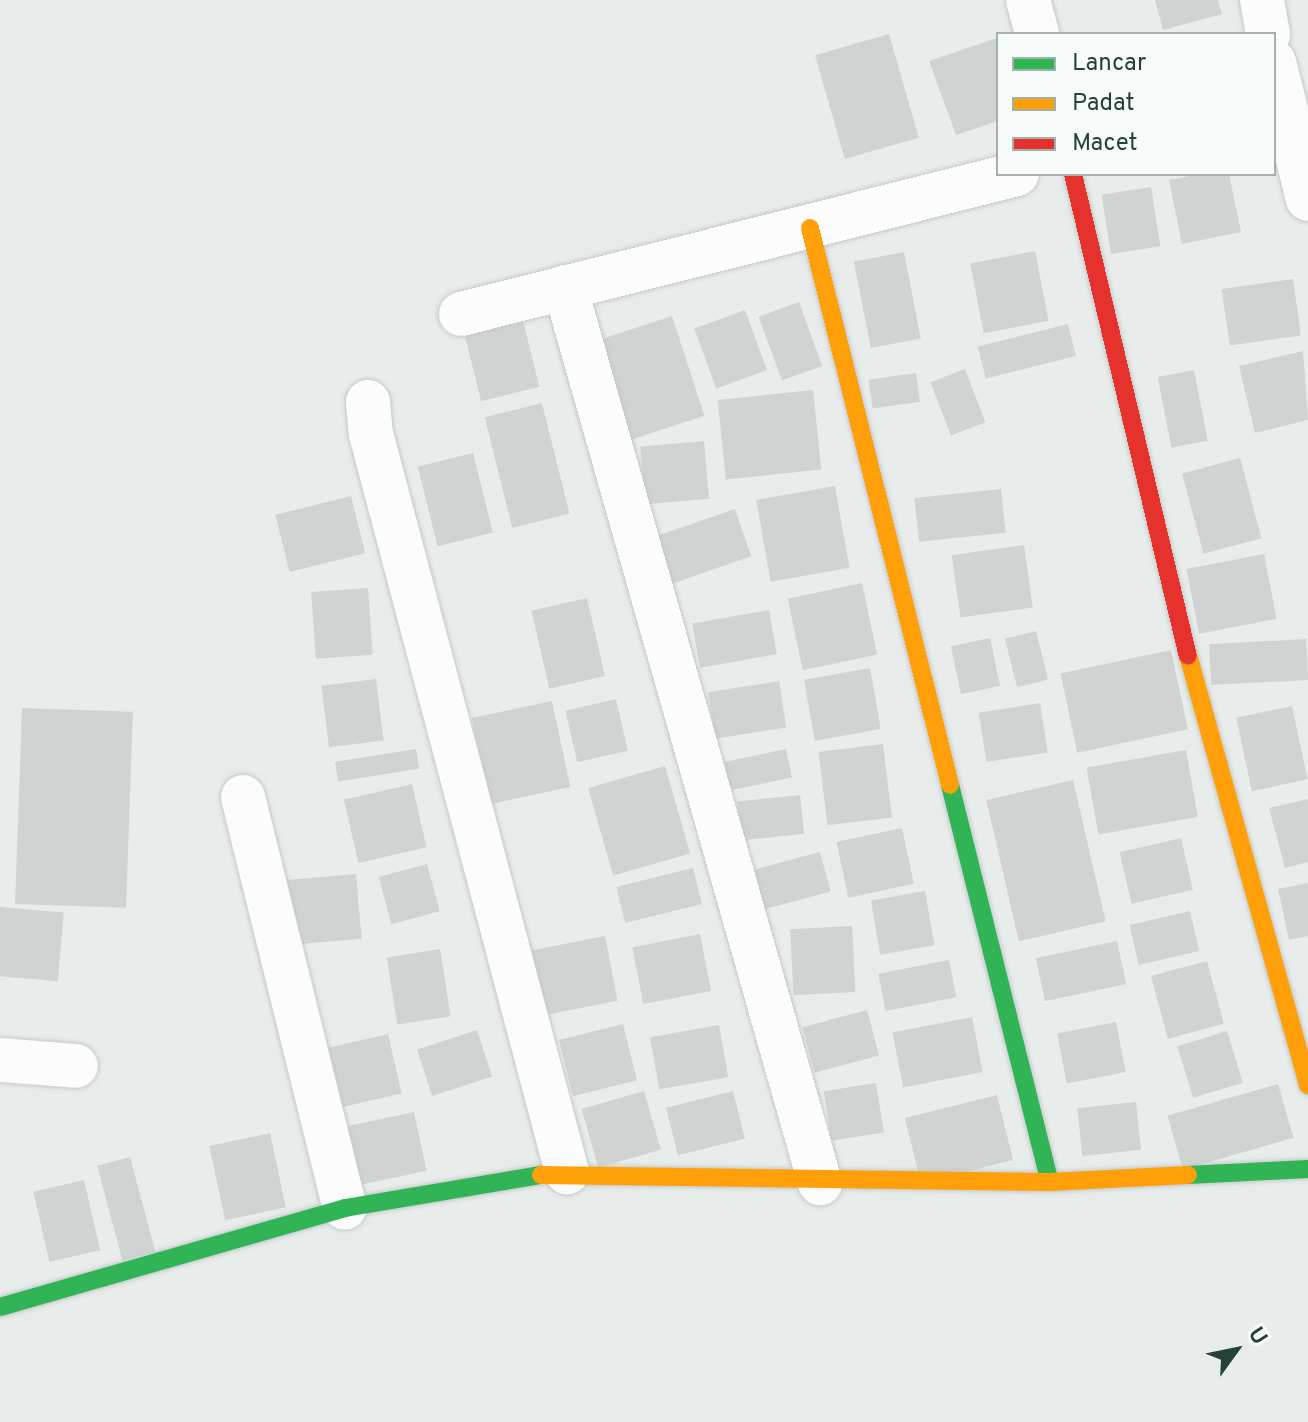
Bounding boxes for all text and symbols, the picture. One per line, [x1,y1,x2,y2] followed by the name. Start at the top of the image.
[996,32,1276,176] legend
[1072,49,1146,79] text: Lancar
[1072,89,1134,119] text: Padat
[1072,129,1138,159] text: Macet
[1196,1310,1276,1390] north arrow
[1241,1323,1272,1351] text: U

